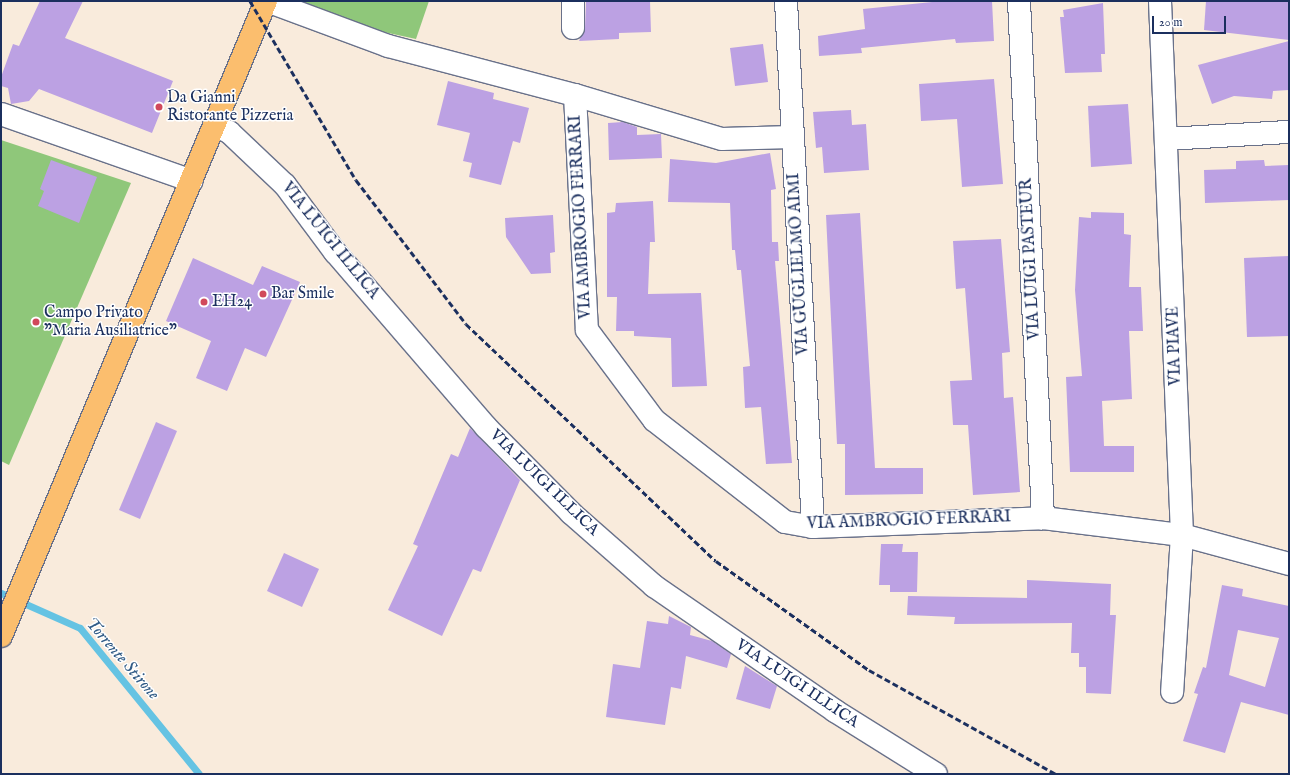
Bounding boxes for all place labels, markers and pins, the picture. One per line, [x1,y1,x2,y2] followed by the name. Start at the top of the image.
[167,88,293,126] place label: Da Gianni Ristorante Pizzeria
[154,102,164,112] marker: Da Gianni Ristorante Pizzeria
[271,284,334,304] place label: Bar Smile
[258,289,268,299] marker: Bar Smile
[212,292,252,312] place label: EH24
[199,297,209,307] marker: EH24
[44,303,177,341] place label: Campo Privato "Maria Ausiliatrice"
[31,317,41,327] marker: Campo Privato "Maria Ausiliatrice"

